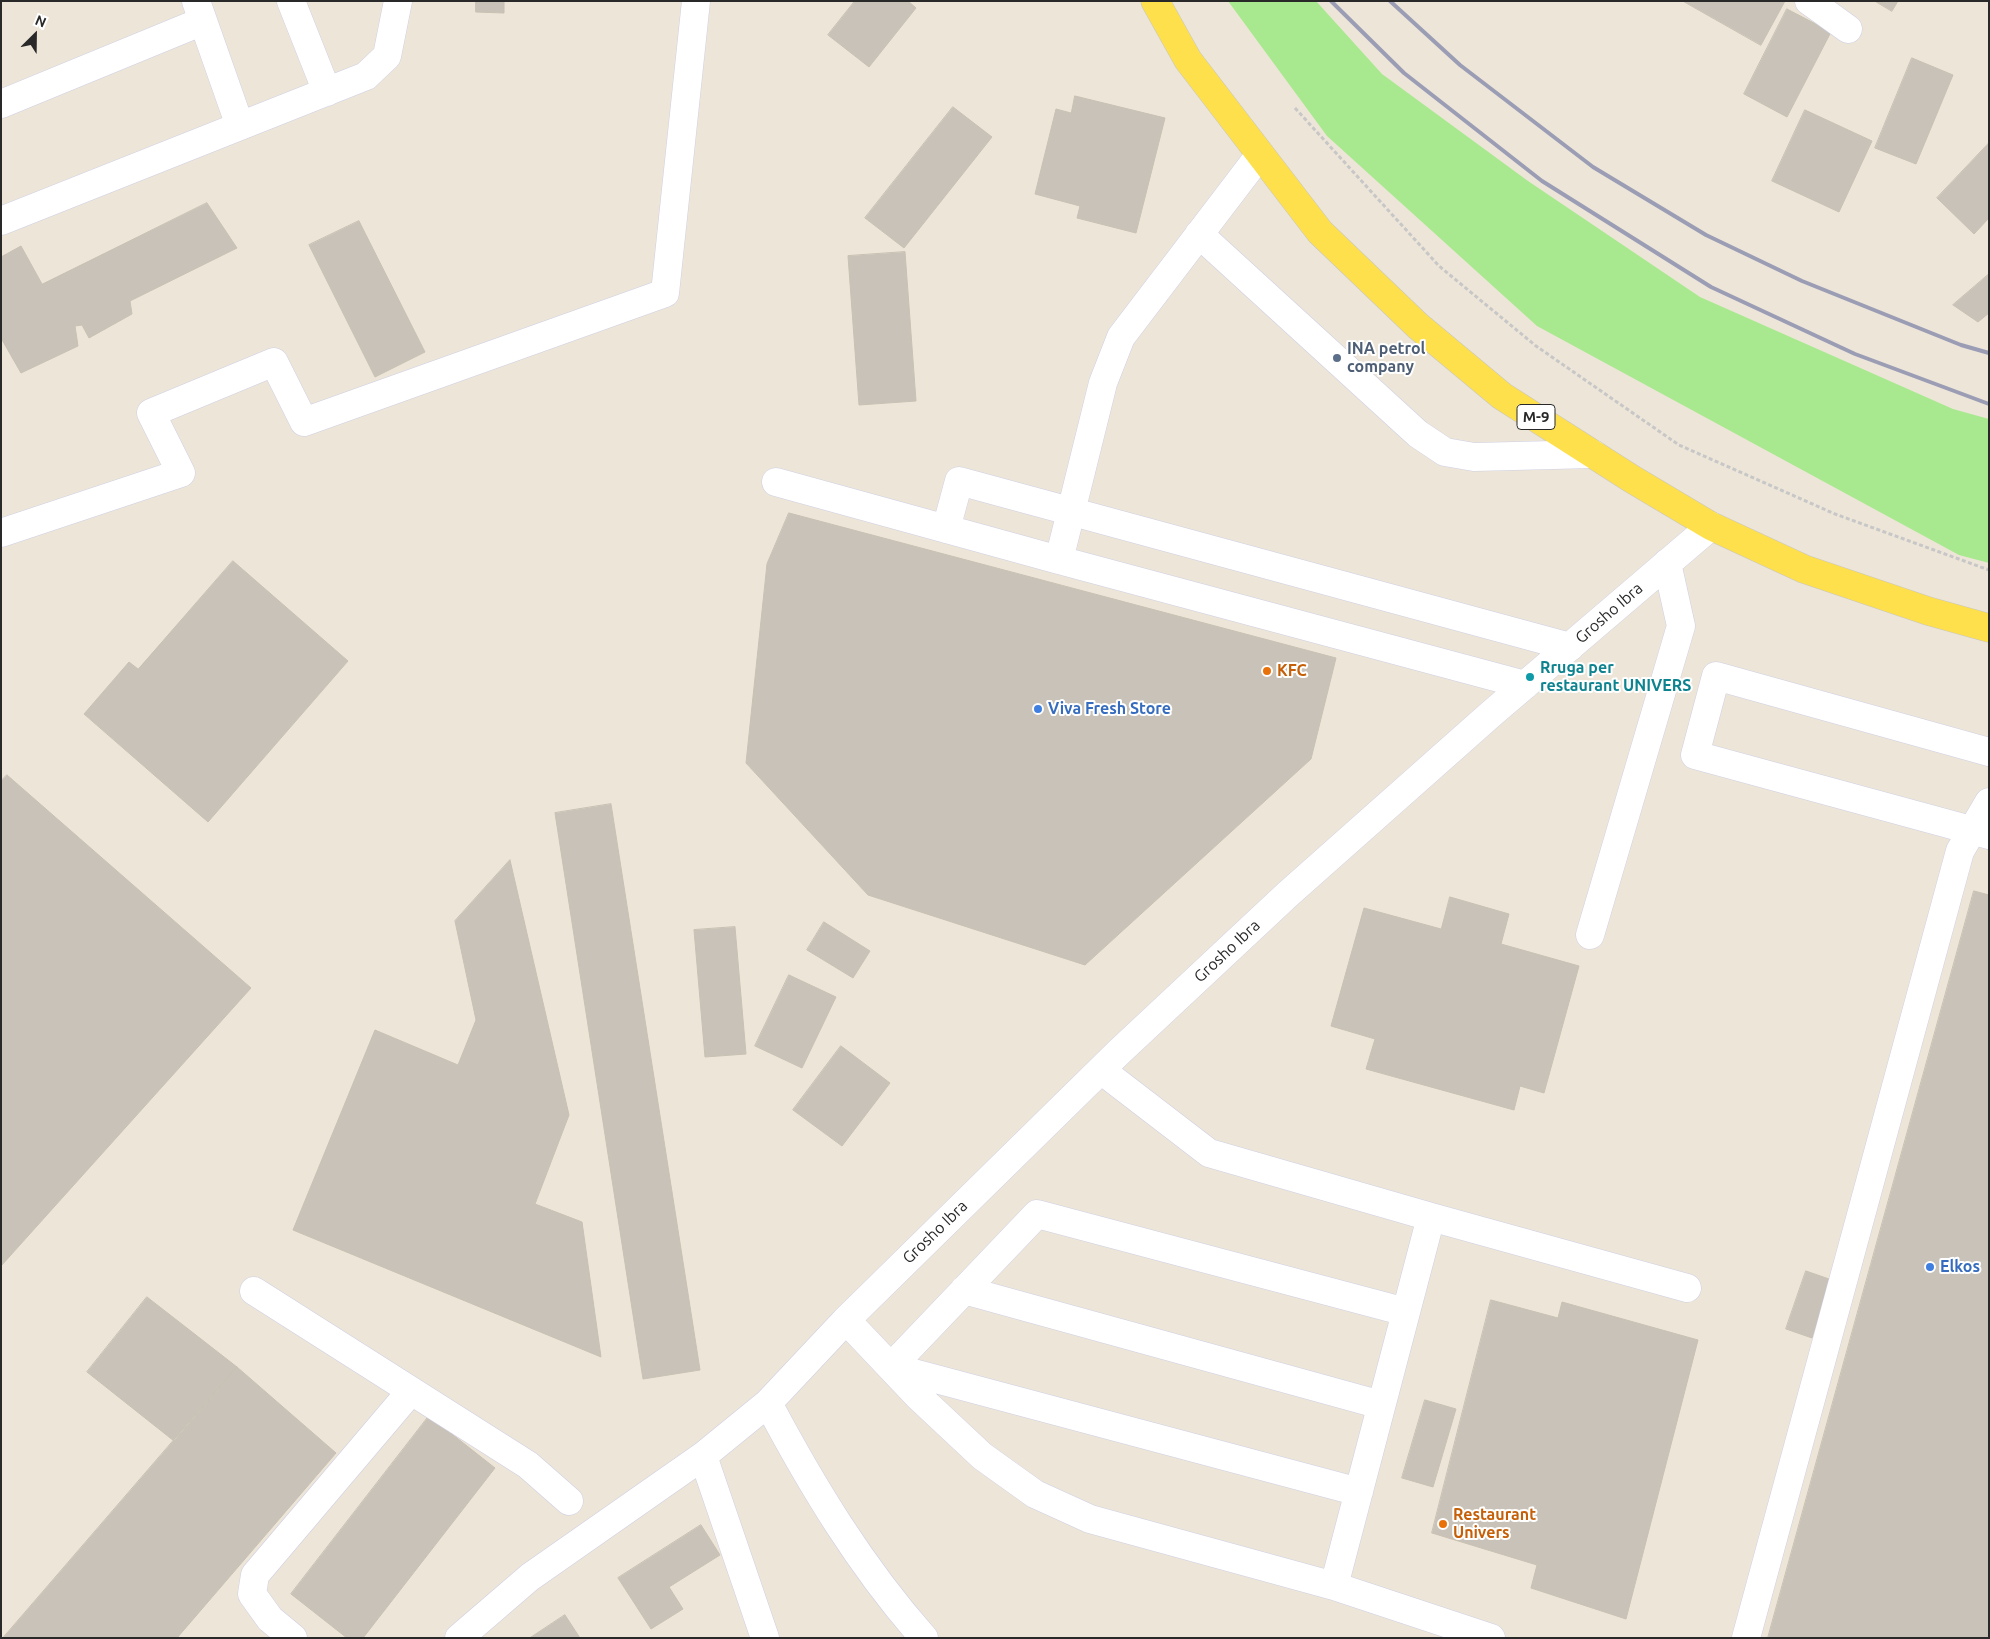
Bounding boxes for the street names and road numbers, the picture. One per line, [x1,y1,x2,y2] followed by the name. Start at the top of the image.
[1517,404,1555,430] road number: M-9
[1571,579,1647,647] street label: Grosho Ibra
[1190,916,1264,986] street label: Grosho Ibra
[899,1196,971,1268] street label: Grosho Ibra

